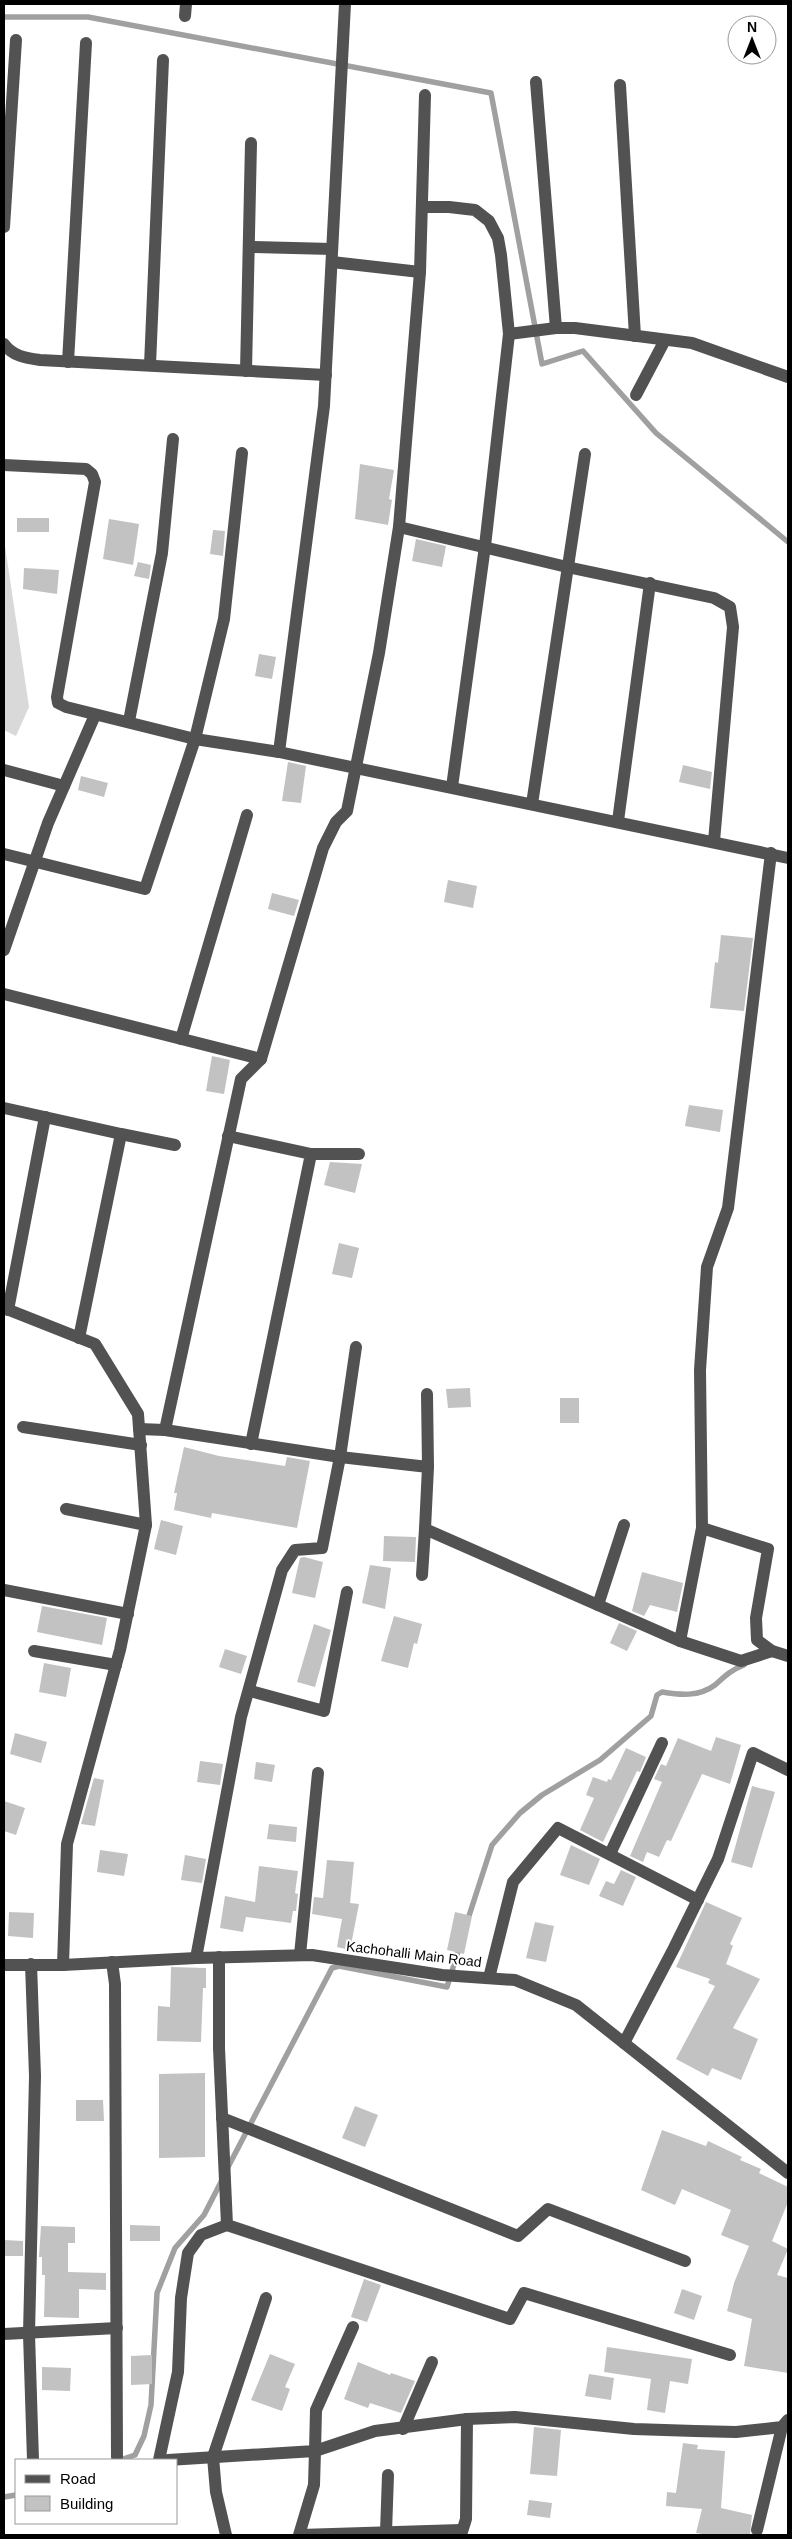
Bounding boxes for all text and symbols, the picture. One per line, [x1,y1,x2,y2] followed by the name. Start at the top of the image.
[727,15,777,65] north arrow
[747,19,757,35] text: N
[345,1938,483,1970] street label: Kachohalli Main Road
[15,2459,178,2524] legend
[60,2470,96,2487] text: Road
[60,2495,113,2512] text: Building

